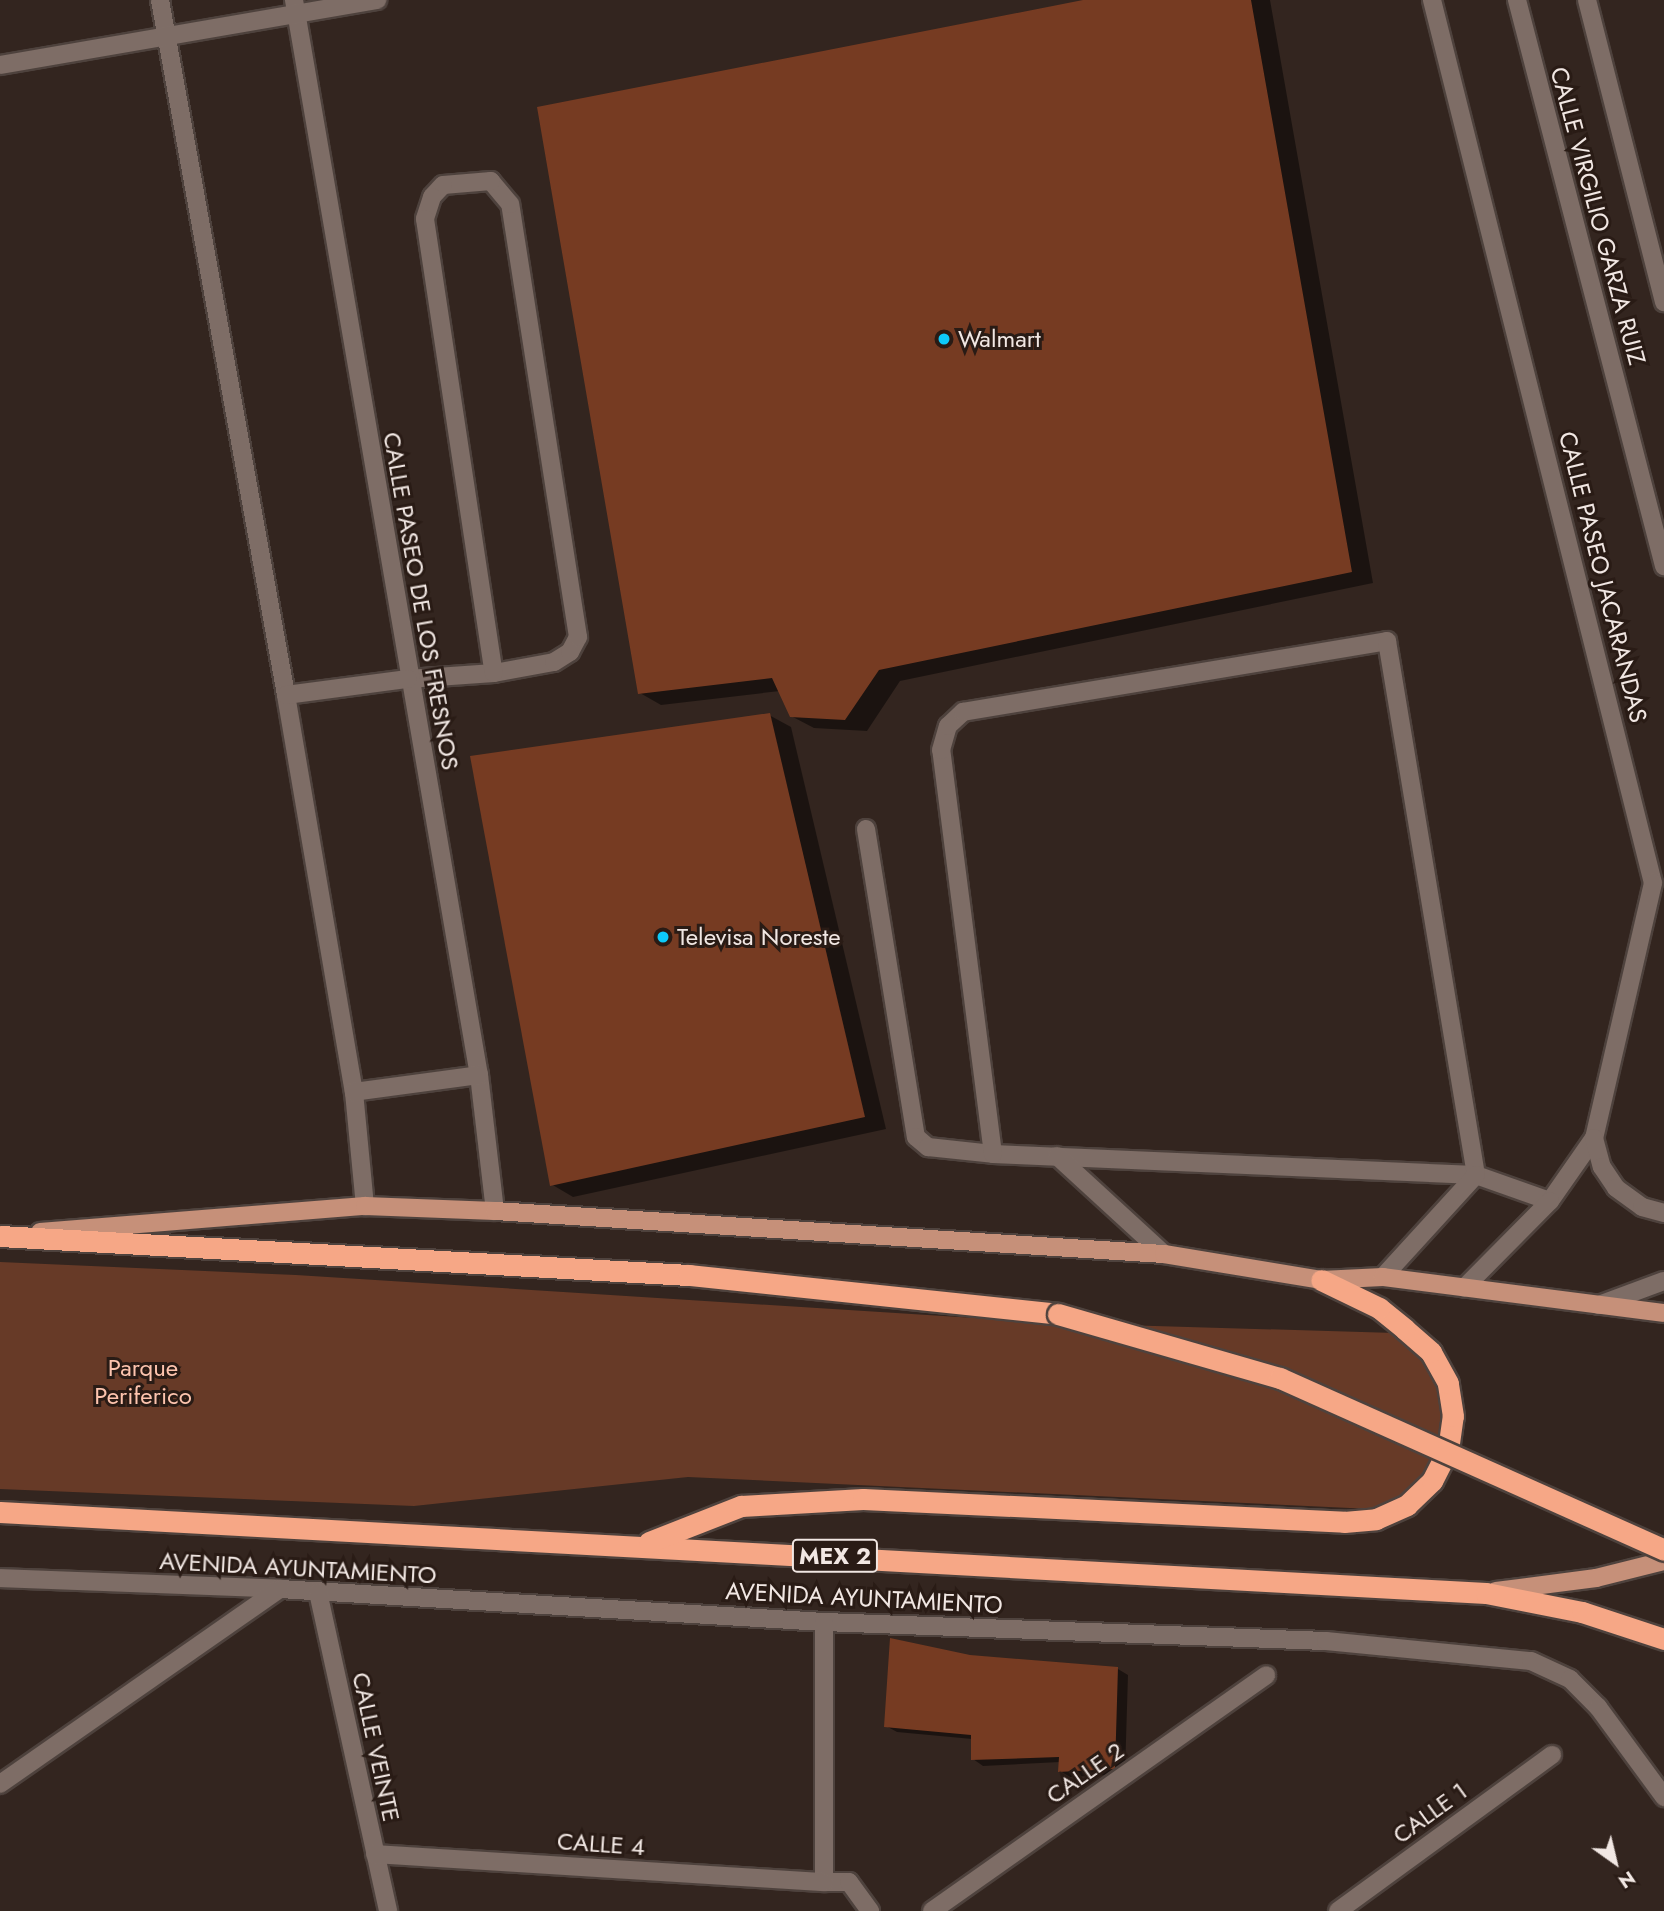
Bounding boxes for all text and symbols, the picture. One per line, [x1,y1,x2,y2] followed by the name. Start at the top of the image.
[1544,64,1652,368] street label: CALLE VIRGILIO GARZA RUIZ
[958,325,1041,353] place label: Walmart
[936,331,952,347] marker: Walmart
[1553,428,1653,726] street label: CALLE PASEO JACARANDAS
[377,430,465,772] street label: CALLE PASEO DE LOS FRESNOS
[677,923,841,951] place label: Televisa Noreste
[655,929,671,945] marker: Televisa Noreste
[94,1354,192,1410] park label: Parque Periferico
[791,1536,879,1576] road number: MEX 2
[159,1546,437,1590] street label: AVENIDA AYUNTAMIENTO
[725,1576,1003,1620] street label: AVENIDA AYUNTAMIENTO
[346,1670,406,1824] street label: CALLE VEINTE
[1041,1736,1129,1810] street label: CALLE 2
[1387,1776,1473,1850] street label: CALLE 1
[556,1827,646,1861] street label: CALLE 4
[1580,1827,1650,1897] north arrow
[1613,1864,1641,1895] text: N

